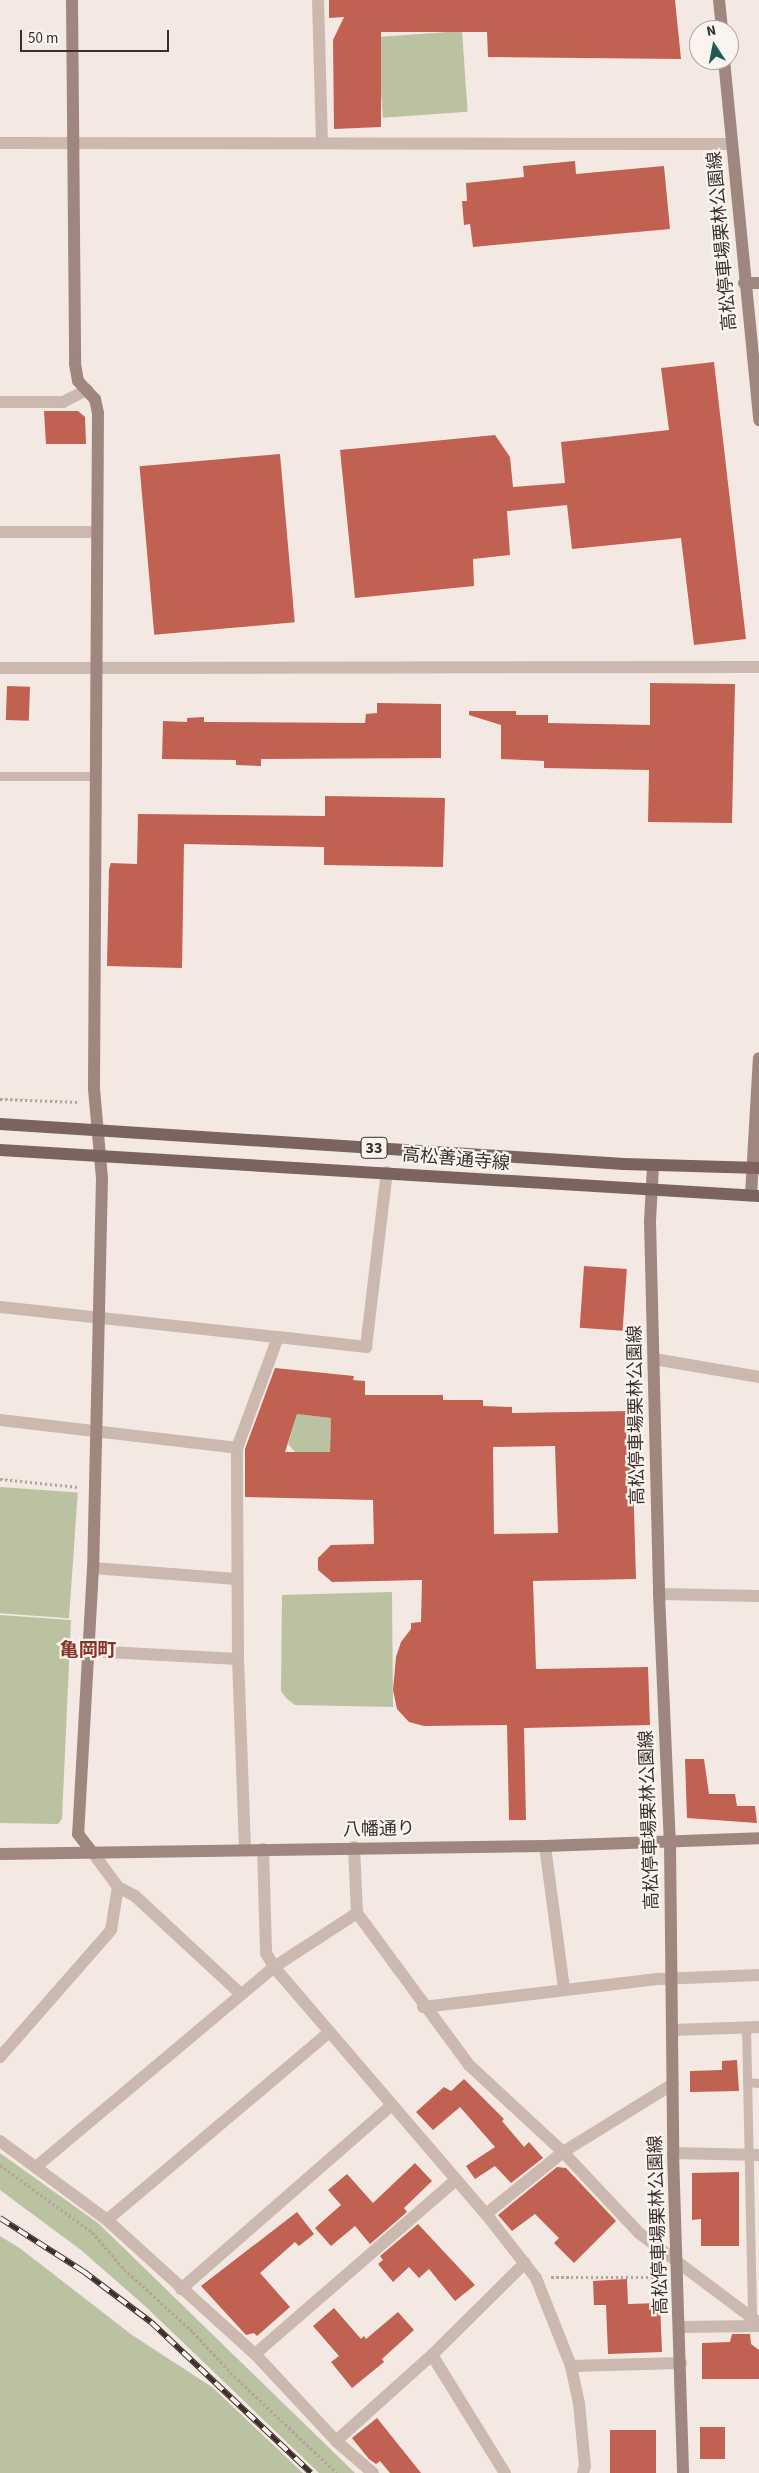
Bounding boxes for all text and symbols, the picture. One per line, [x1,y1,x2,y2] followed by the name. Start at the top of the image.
[22,20,171,52] scale bar
[689,20,739,70] north arrow
[705,21,718,42] text: N
[28,28,58,49] text: 50 m
[704,150,742,332] street label: 高松停車場栗林公園線
[360,1134,388,1162] road number: 33
[401,1145,511,1175] street label: 高松善通寺線
[625,1325,649,1505] street label: 高松停車場栗林公園線
[60,1640,116,1662] district label: 亀岡町
[636,1730,664,1910] street label: 高松停車場栗林公園線
[343,1819,415,1841] street label: 八幡通り
[645,2135,673,2315] street label: 高松停車場栗林公園線

